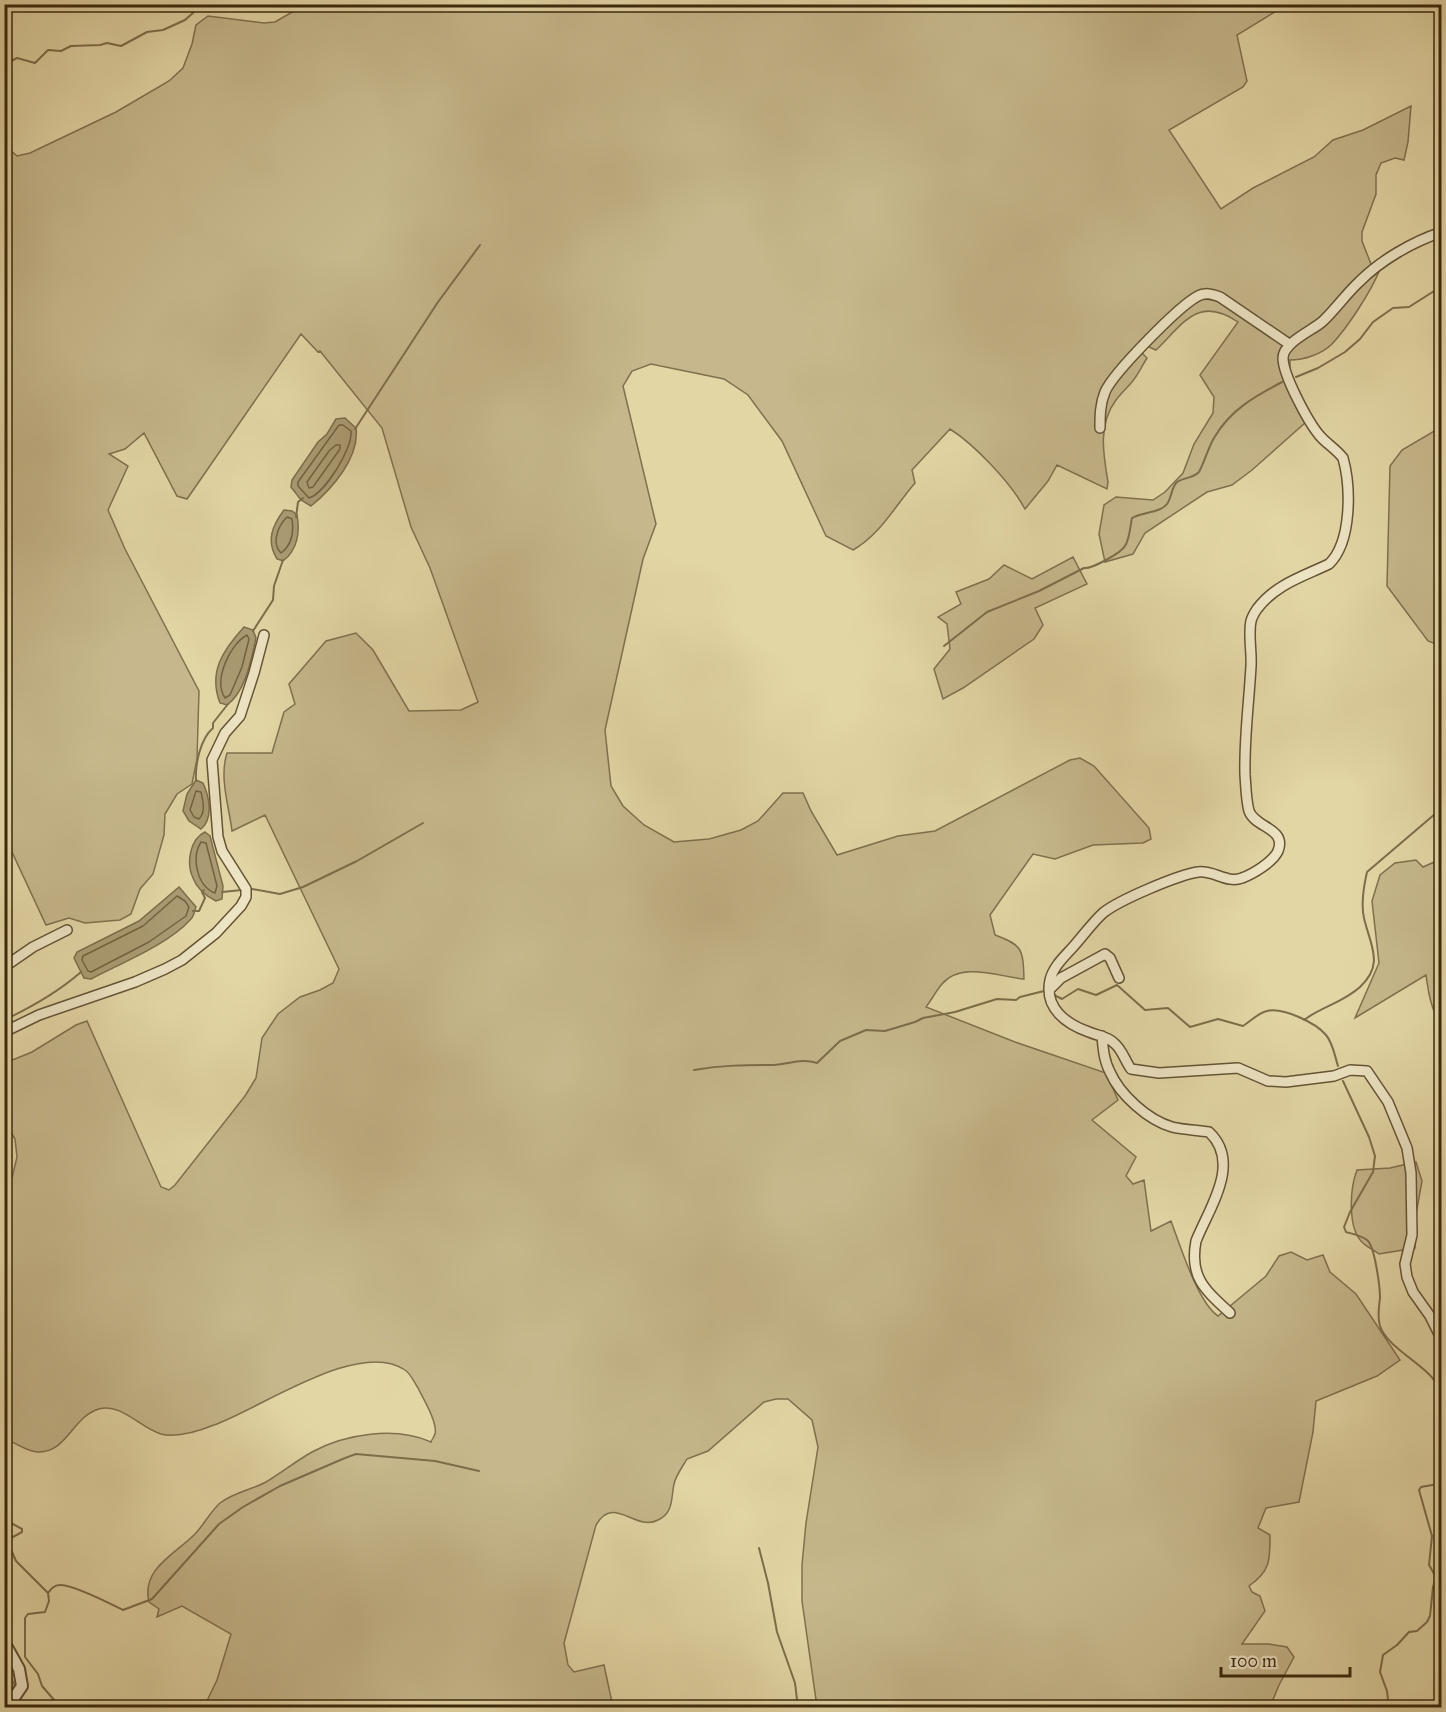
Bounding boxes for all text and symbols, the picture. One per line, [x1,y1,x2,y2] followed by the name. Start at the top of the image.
[1221,1640,1350,1678] scale bar
[1230,1650,1277,1672] text: 100 m

